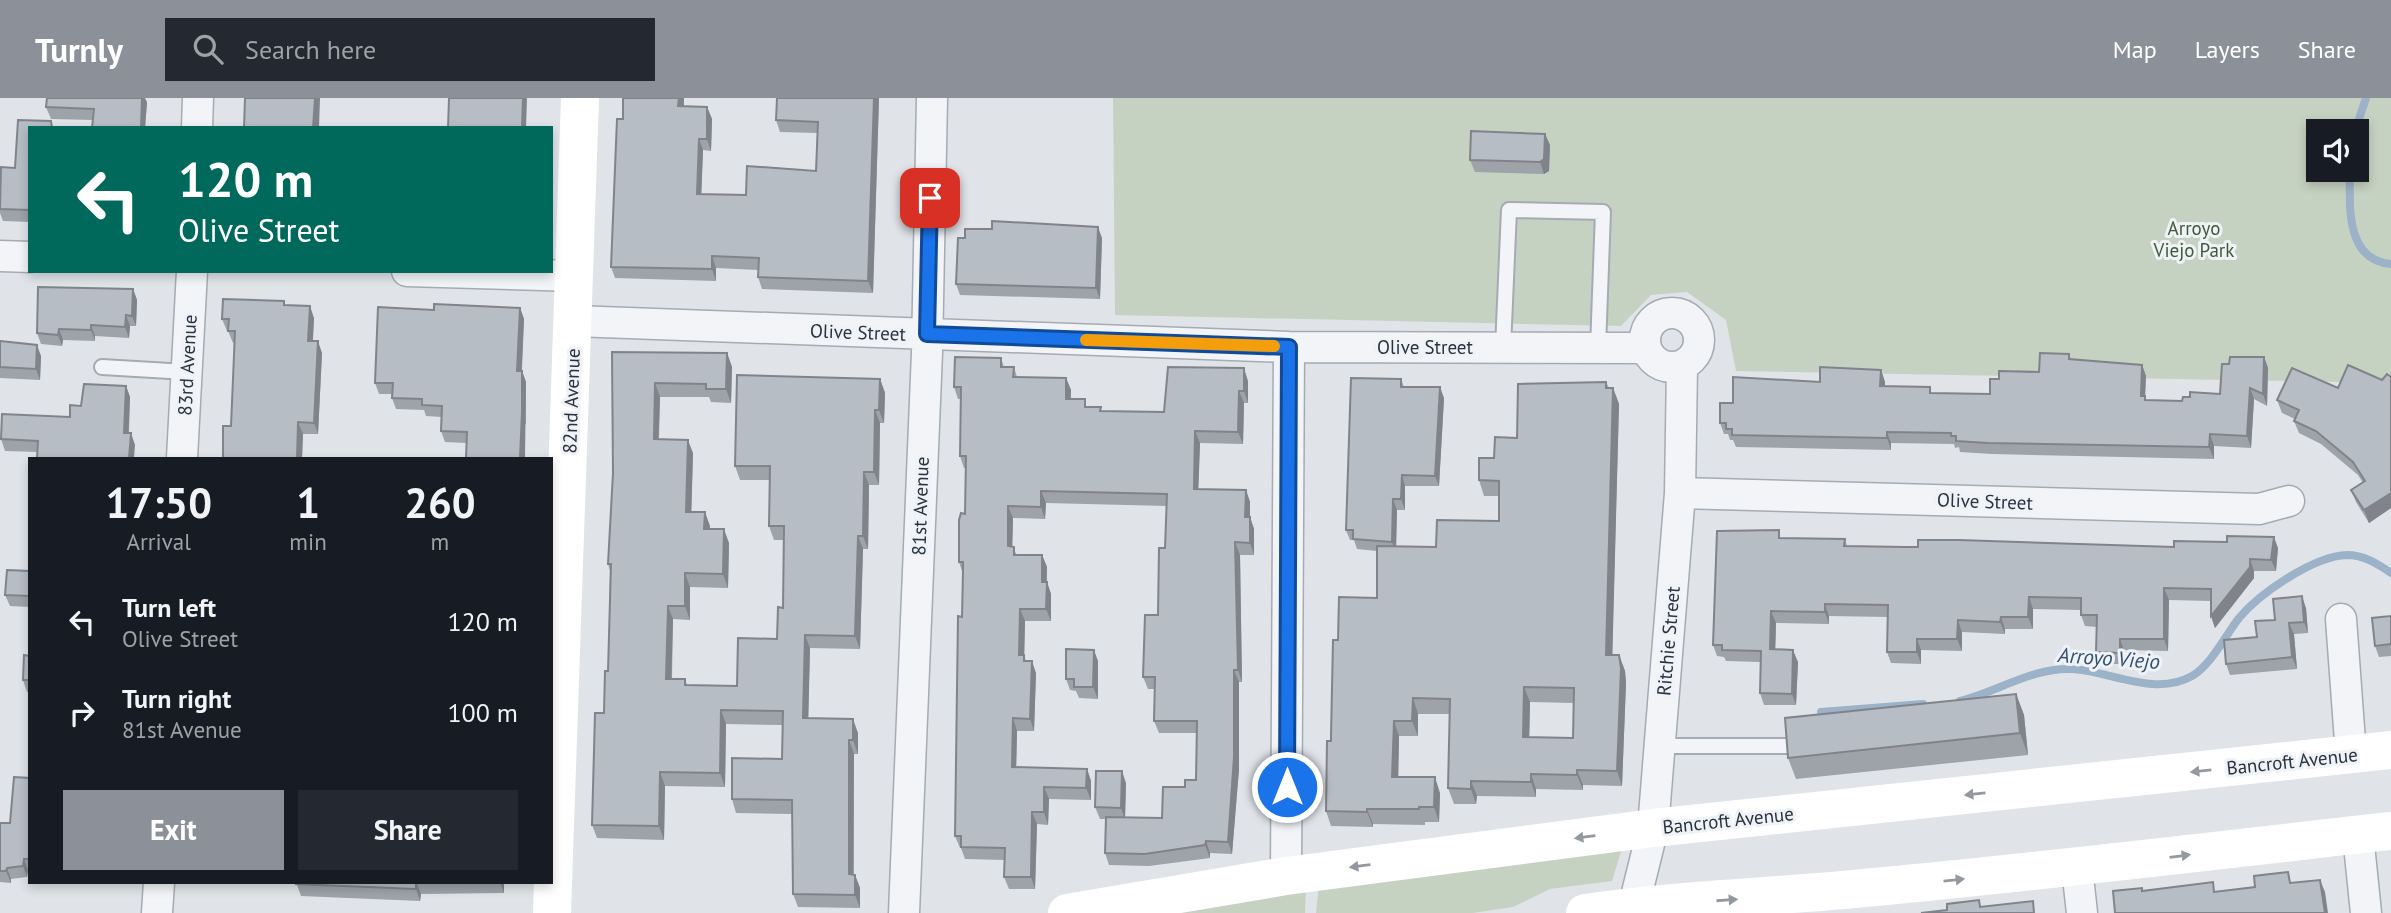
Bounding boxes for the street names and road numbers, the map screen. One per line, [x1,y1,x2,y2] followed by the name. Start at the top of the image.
[172,314,202,416] street label: 83rd Avenue
[810,318,907,346] street label: Olive Street
[1377,335,1473,359] street label: Olive Street
[557,348,585,454] street label: 82nd Avenue
[906,456,934,556] street label: 81st Avenue
[1937,487,2034,515] street label: Olive Street
[1651,585,1685,697] street label: Ritchie Street
[2225,742,2359,780] street label: Bancroft Avenue
[1661,801,1795,839] street label: Bancroft Avenue

